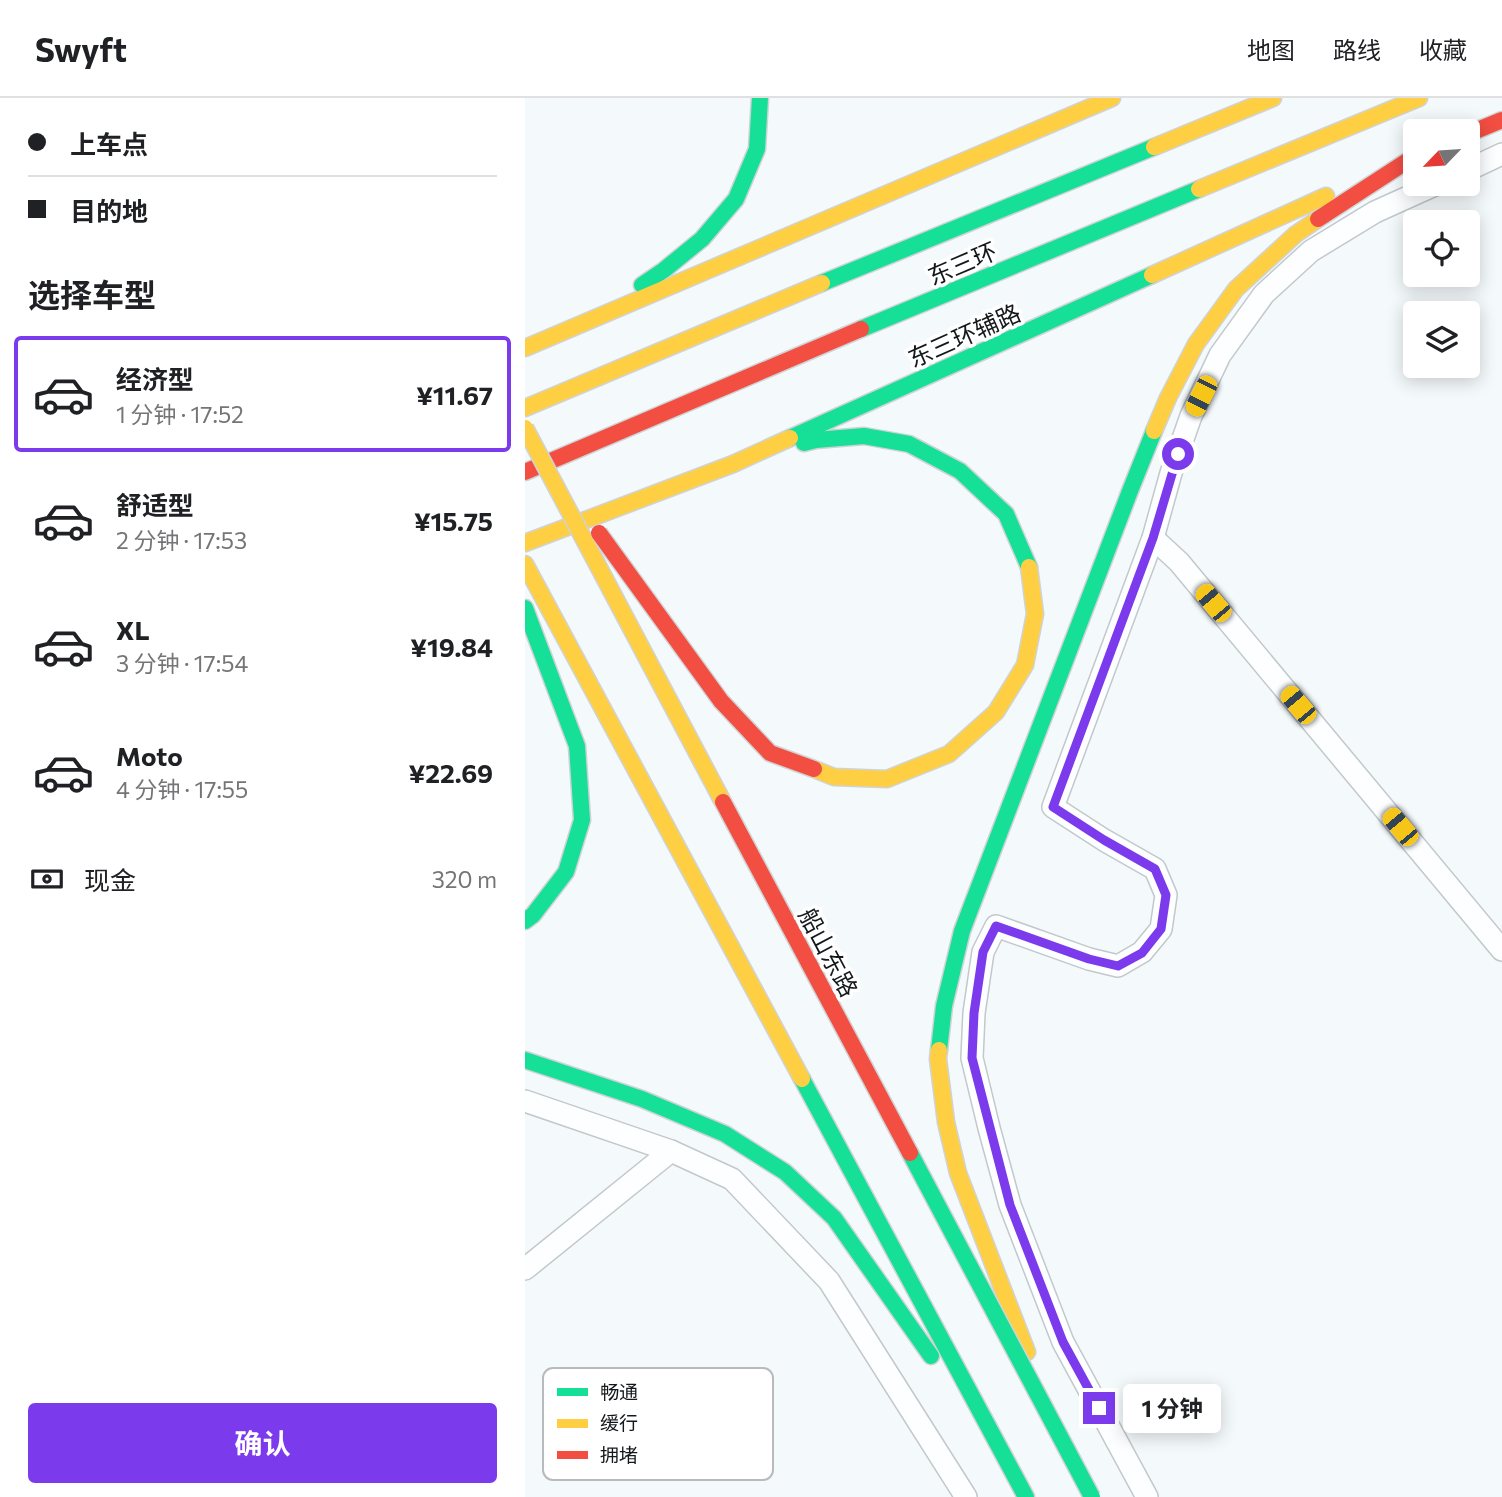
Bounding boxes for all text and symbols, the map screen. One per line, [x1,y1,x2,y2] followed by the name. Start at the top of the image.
[35,28,127,69] text: Swyft
[1247,35,1295,64] text: 地图
[1333,35,1381,64] text: 路线
[1419,35,1467,64] text: 收藏
[1403,119,1481,196] north arrow
[1403,119,1480,378] map controls
[70,128,148,159] text: 上车点
[70,195,148,226] text: 目的地
[1403,210,1480,287] button: locate
[923,236,1001,290] street label: 东三环
[28,274,156,314] text: 选择车型
[903,297,1025,373] street label: 东三环辅路
[1403,301,1480,378] button: layers
[32,363,95,426] icon: car
[116,363,194,394] text: 经济型
[1183,373,1220,419] car
[416,379,493,410] text: ¥11.67
[116,400,244,428] text: 1 分钟 · 17:52
[1162,438,1194,470] route start
[32,489,95,552] icon: car
[116,489,194,520] text: 舒适型
[414,505,493,536] text: ¥15.75
[116,526,247,554] text: 2 分钟 · 17:53
[1192,580,1235,626] car
[116,614,150,645] text: XL
[32,615,95,678] icon: car
[410,631,493,662] text: ¥19.84
[116,649,248,677] text: 3 分钟 · 17:54
[1277,682,1320,728] car
[116,740,183,771] text: Moto
[32,741,95,804] icon: car
[408,757,493,788] text: ¥22.69
[116,775,248,803] text: 4 分钟 · 17:55
[1379,804,1422,850] car
[28,860,66,898] icon: cash
[84,864,136,895] text: 现金
[432,865,497,893] text: 320 m
[794,903,864,1001] street label: 船山东路
[543,1368,773,1480] legend
[600,1380,638,1403] text: 畅通
[1123,1384,1221,1432] callout: 1 分钟
[1083,1392,1115,1424] route end
[1142,1394,1202,1422] text: 1 分钟
[28,1403,497,1483] button: 确认
[600,1411,638,1434] text: 缓行
[600,1443,638,1466] text: 拥堵

